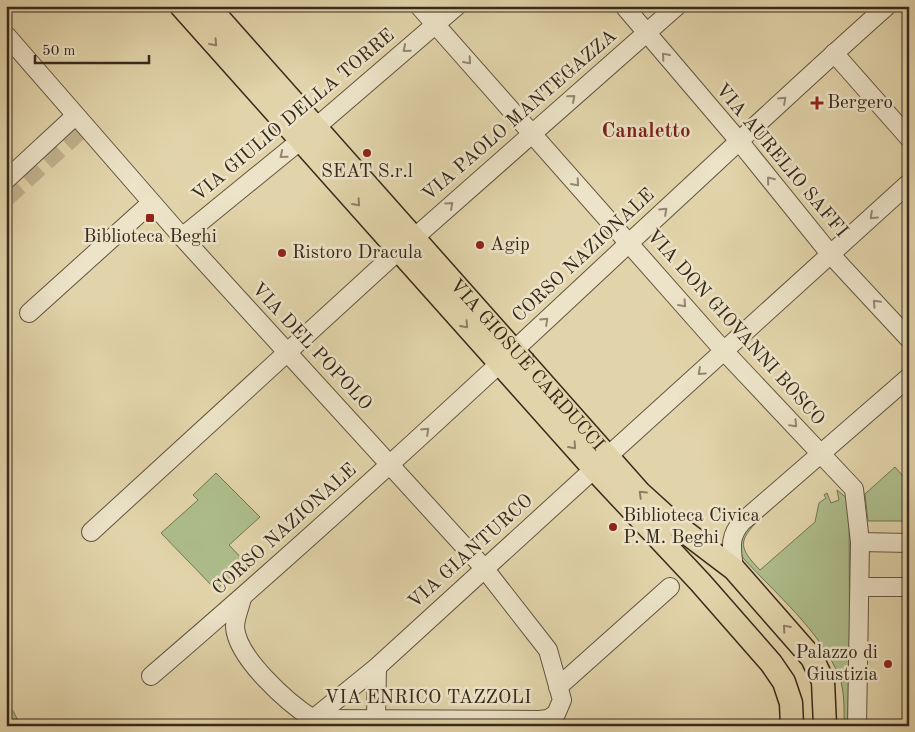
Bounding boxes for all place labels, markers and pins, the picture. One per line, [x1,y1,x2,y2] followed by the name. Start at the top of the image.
[827,94,893,113] place label: Bergero
[811,97,823,109] marker: Bergero
[361,147,373,159] marker: SEAT S.r.l
[321,163,413,182] place label: SEAT S.r.l
[144,212,156,224] marker: Biblioteca Beghi
[83,228,217,247] place label: Biblioteca Beghi
[490,236,530,255] place label: Agip
[474,239,486,251] marker: Agip
[292,244,423,263] place label: Ristoro Dracula
[276,247,288,259] marker: Ristoro Dracula
[623,507,760,548] place label: Biblioteca Civica P. M. Beghi
[607,521,619,533] marker: Biblioteca Civica P. M. Beghi
[796,644,879,685] place label: Palazzo di Giustizia
[882,658,894,670] marker: Palazzo di Giustizia

